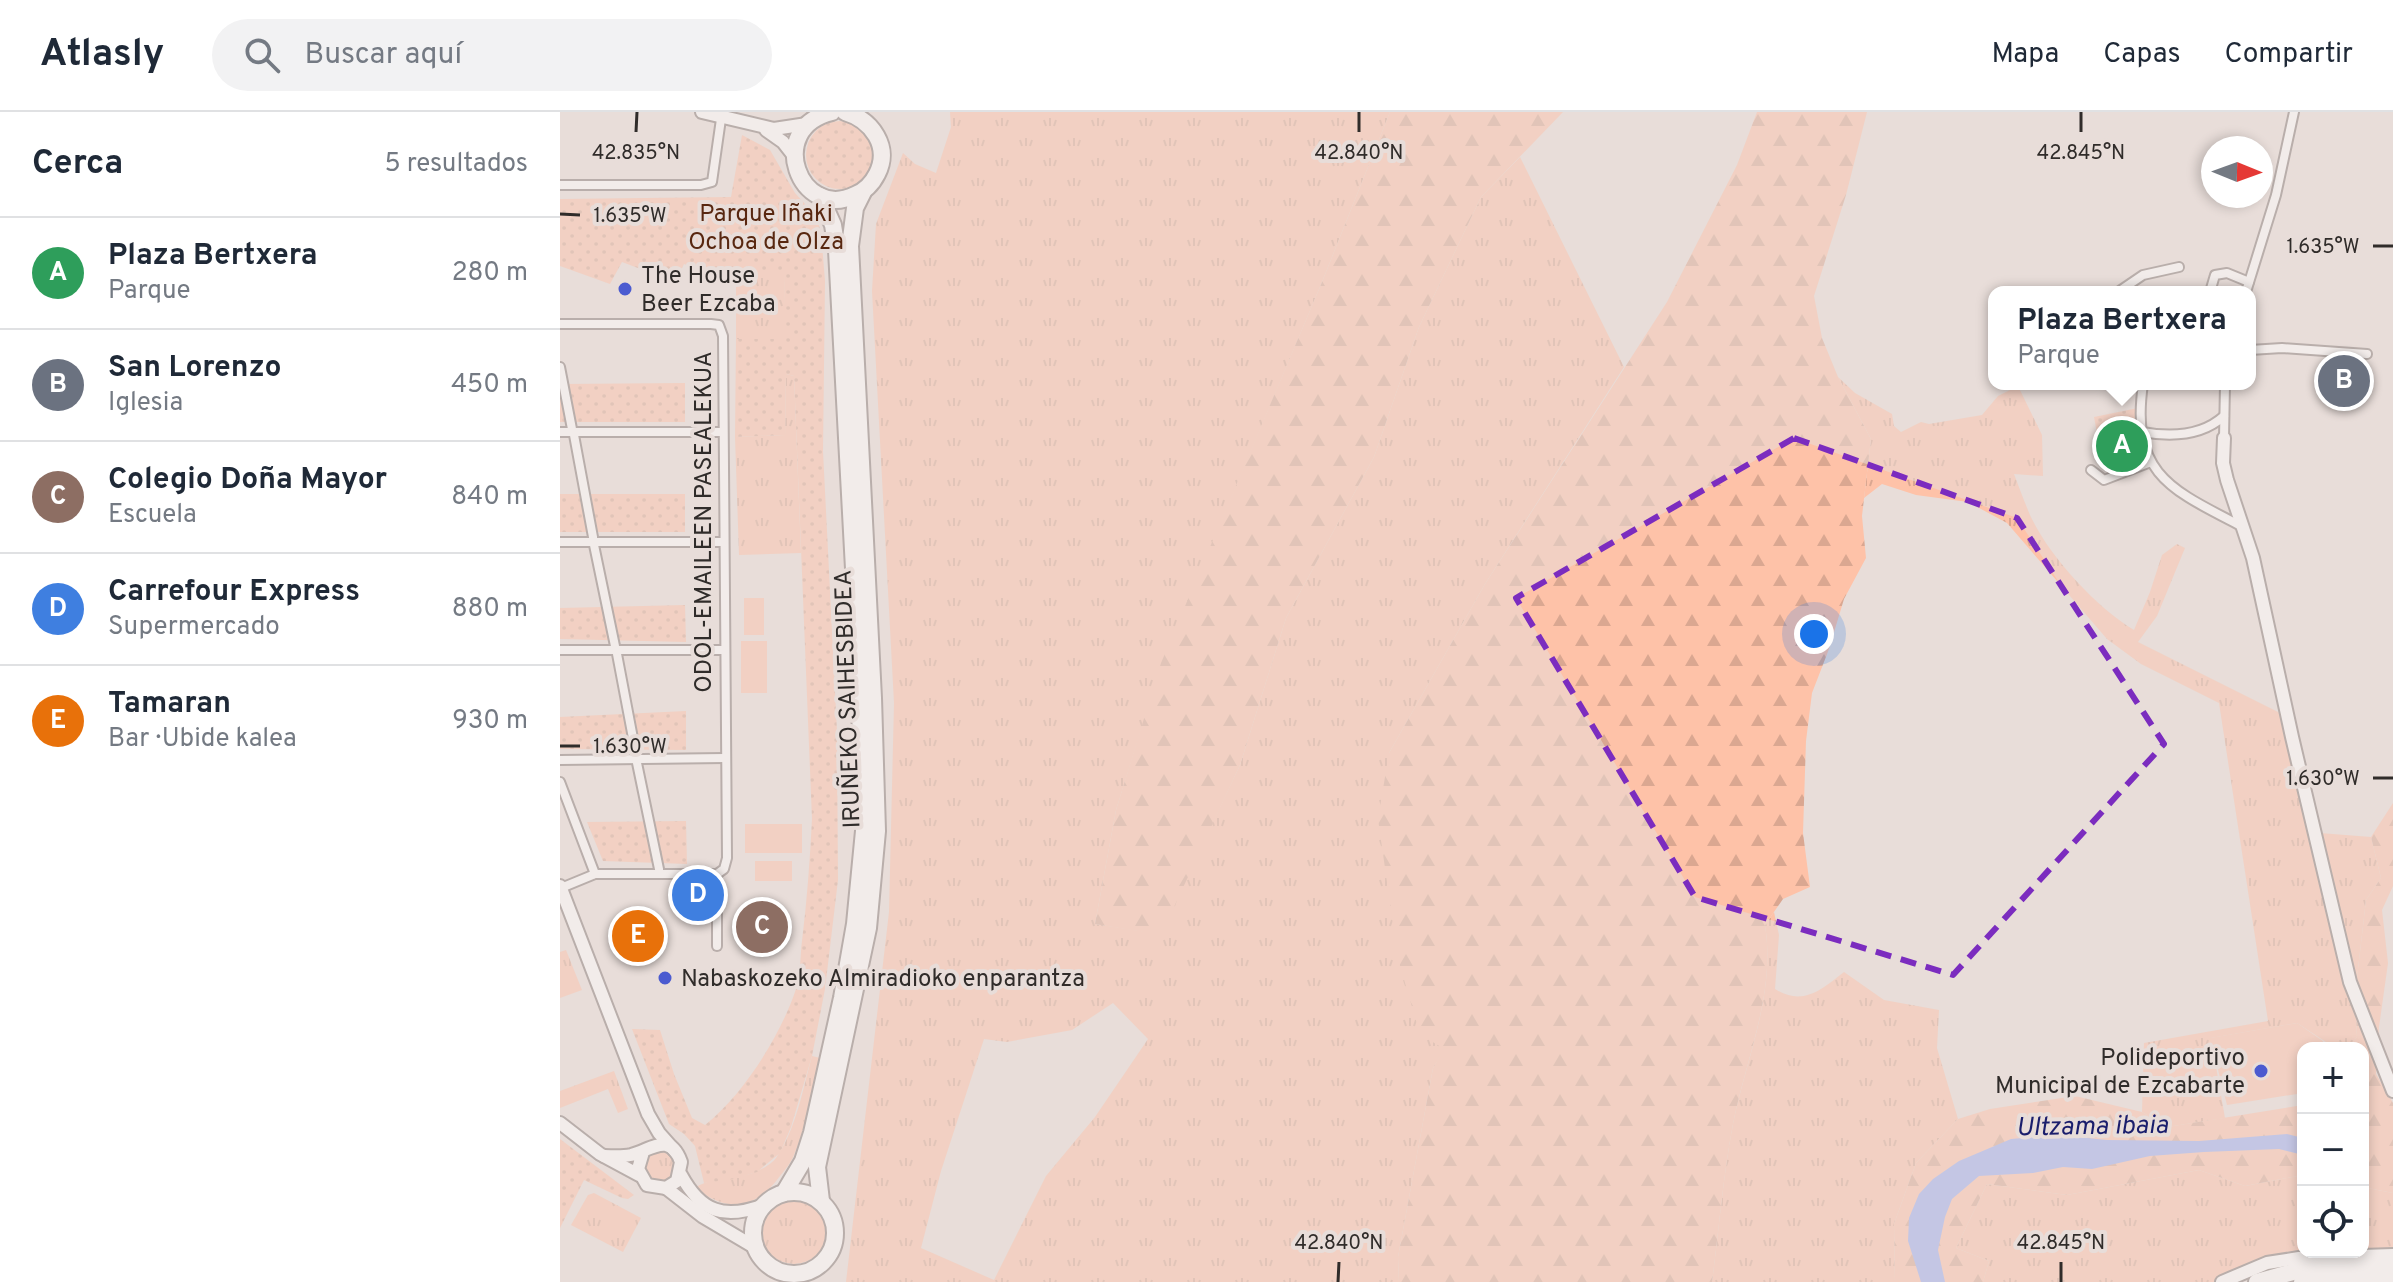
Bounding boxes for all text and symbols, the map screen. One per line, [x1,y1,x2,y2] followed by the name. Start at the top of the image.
[212,19,772,91] search box
[40,31,164,80] text: Atlasly
[240,33,284,77] icon: search
[304,37,462,74] text: Buscar aquí
[1992,37,2059,73] text: Mapa
[2103,37,2181,73] text: Capas
[2225,37,2353,73] text: Compartir
[2201,136,2273,208] north arrow
[592,141,680,167] text: 42.835°N
[1315,141,1403,167] text: 42.840°N
[2037,141,2125,167] text: 42.845°N
[32,143,123,186] text: Cerca
[384,148,528,181] text: 5 resultados
[688,200,844,258] park label: Parque Iñaki Ochoa de Olza
[593,204,667,230] text: 1.635°W
[2286,235,2360,261] text: 1.635°W
[108,238,318,275] text: Plaza Bertxera
[49,257,67,290] text: A
[452,257,528,290] text: 280 m
[641,262,776,320] place label: The House Beer Ezcaba
[108,275,190,308] text: Parque
[616,280,634,298] marker: The House Beer Ezcaba
[1988,286,2256,390] popup
[2017,303,2227,340] text: Plaza Bertxera
[2017,340,2100,373] text: Parque
[108,350,282,387] text: San Lorenzo
[690,351,720,693] street label: ODOL-EMAILEEN PASEALEKUA
[2318,351,2370,411] pin: B
[49,369,67,402] text: B
[451,369,528,402] text: 450 m
[108,387,183,420] text: Iglesia
[2096,416,2148,476] pin: A
[108,462,387,499] text: Colegio Doña Mayor
[50,481,66,514] text: C
[451,481,528,514] text: 840 m
[108,499,197,532] text: Escuela
[827,569,869,829] street label: IRUÑEKO SAIHESBIDEA
[108,574,360,611] text: Carrefour Express
[49,593,67,626] text: D
[452,593,528,626] text: 880 m
[108,611,280,644] text: Supermercado
[1794,614,1834,654] your location
[108,686,231,723] text: Tamaran
[50,705,66,738] text: E
[452,705,528,738] text: 930 m
[108,723,297,756] text: Bar · Ubide kalea
[593,735,667,761] text: 1.630°W
[2286,767,2360,793] text: 1.630°W
[672,865,724,925] pin: D
[736,897,788,957] pin: C
[612,906,664,966] pin: E
[681,965,1085,995] place label: Nabaskozeko Almiradioko enparantza
[656,969,674,987] marker: Nabaskozeko Almiradioko enparantza
[2297,1042,2369,1258] map controls
[2297,1042,2369,1114] button: +
[1995,1044,2245,1102] place label: Polideportivo Municipal de Ezcabarte
[2252,1062,2270,1080] marker: Polideportivo Municipal de Ezcabarte
[2016,1110,2169,1145] water label: Ultzama ibaia
[2297,1114,2369,1186] button: −
[2297,1186,2369,1258] button: locate
[1295,1231,1383,1257] text: 42.840°N
[2017,1231,2105,1257] text: 42.845°N

